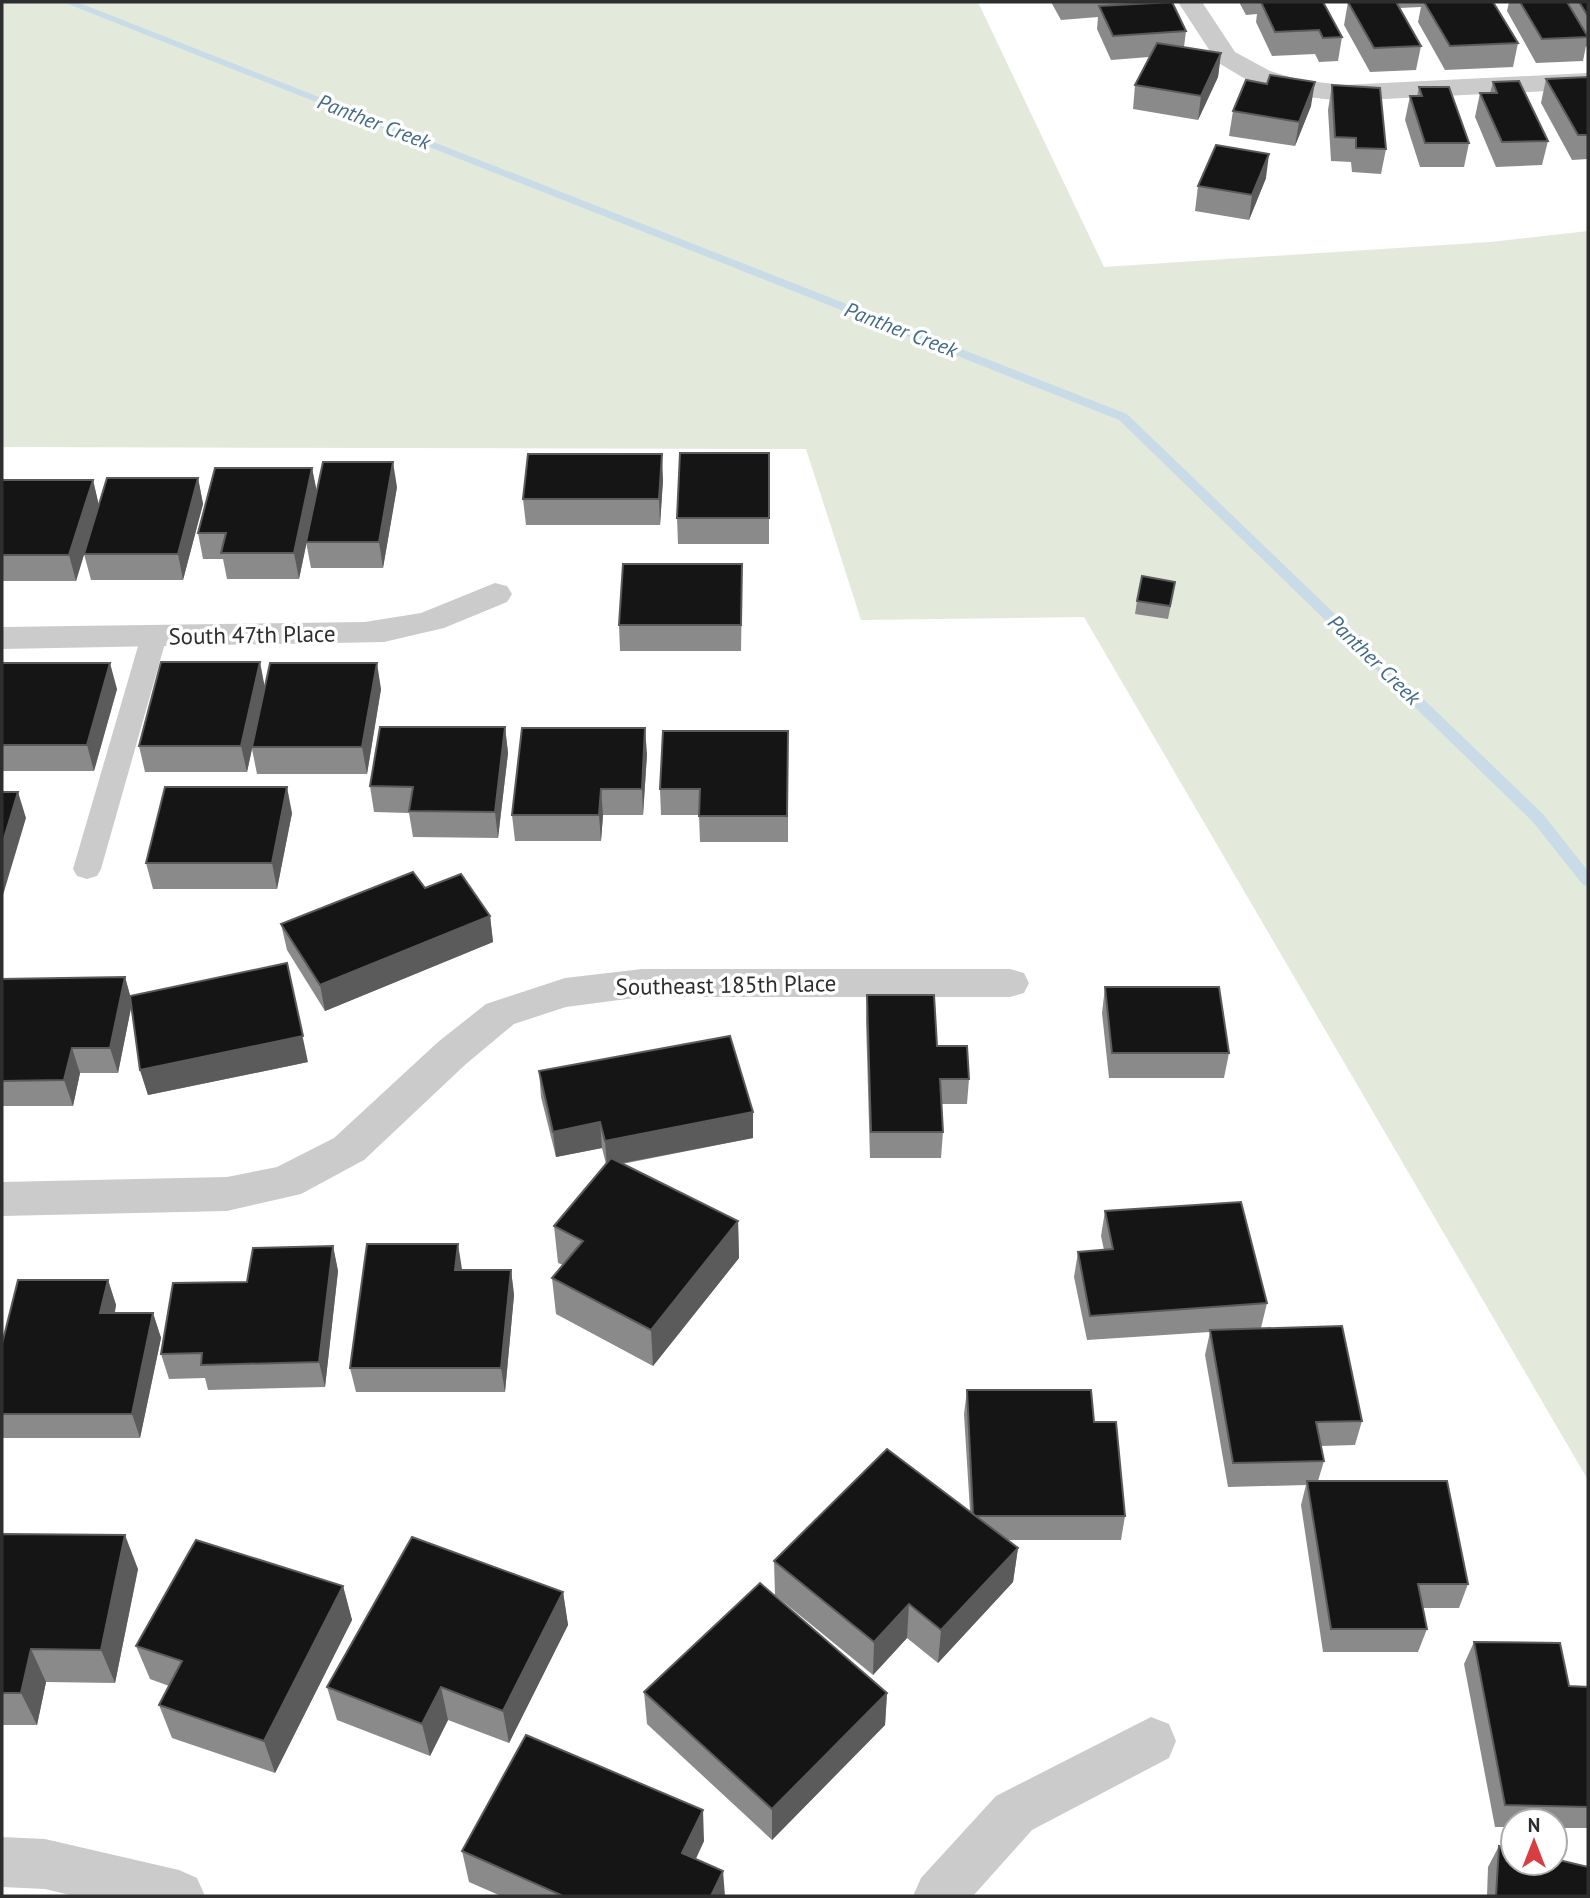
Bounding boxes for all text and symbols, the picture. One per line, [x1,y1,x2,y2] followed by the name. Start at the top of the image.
[314,88,436,156] water label: Panther Creek
[841,296,963,364] water label: Panther Creek
[1322,609,1428,712] water label: Panther Creek
[168,619,336,650] street label: South 47th Place
[615,968,837,1001] street label: Southeast 185th Place
[1499,1807,1569,1877] north arrow
[1528,1813,1540,1837] text: N

